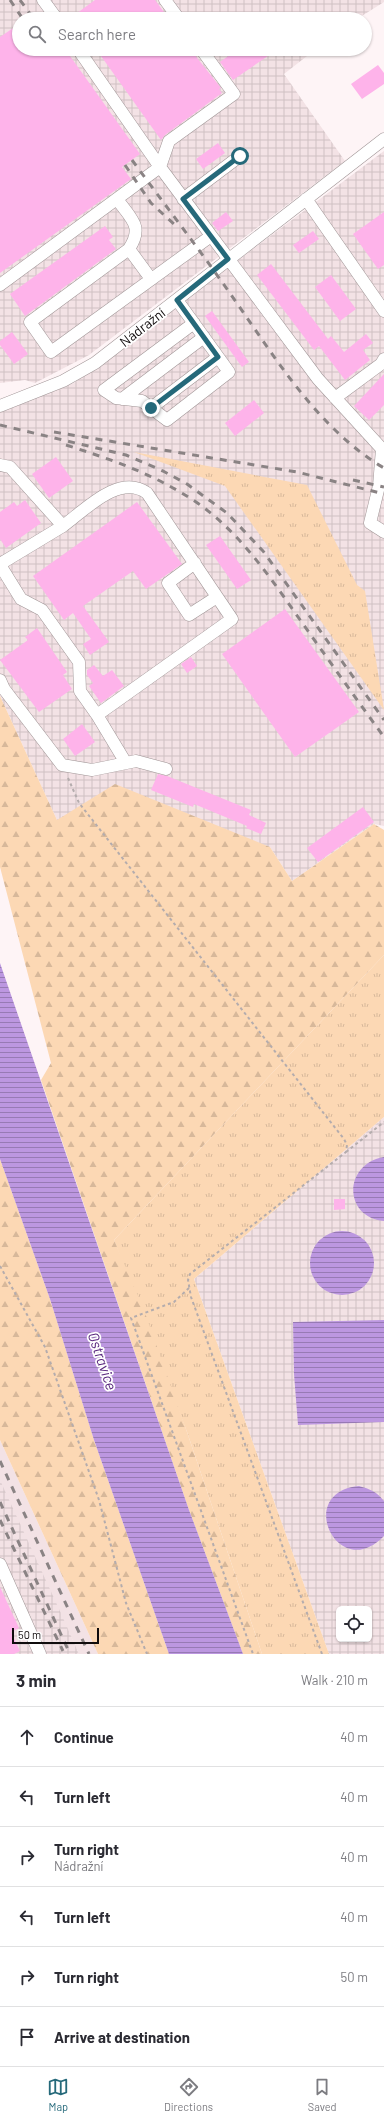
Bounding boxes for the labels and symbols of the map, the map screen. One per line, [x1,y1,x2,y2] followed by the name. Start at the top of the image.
[231,147,249,165] route start
[116,304,168,350] street label: Nádražní
[142,399,160,417] route end
[85,1330,121,1393] water label: Ostravice
[12,1626,99,1645] scale bar

